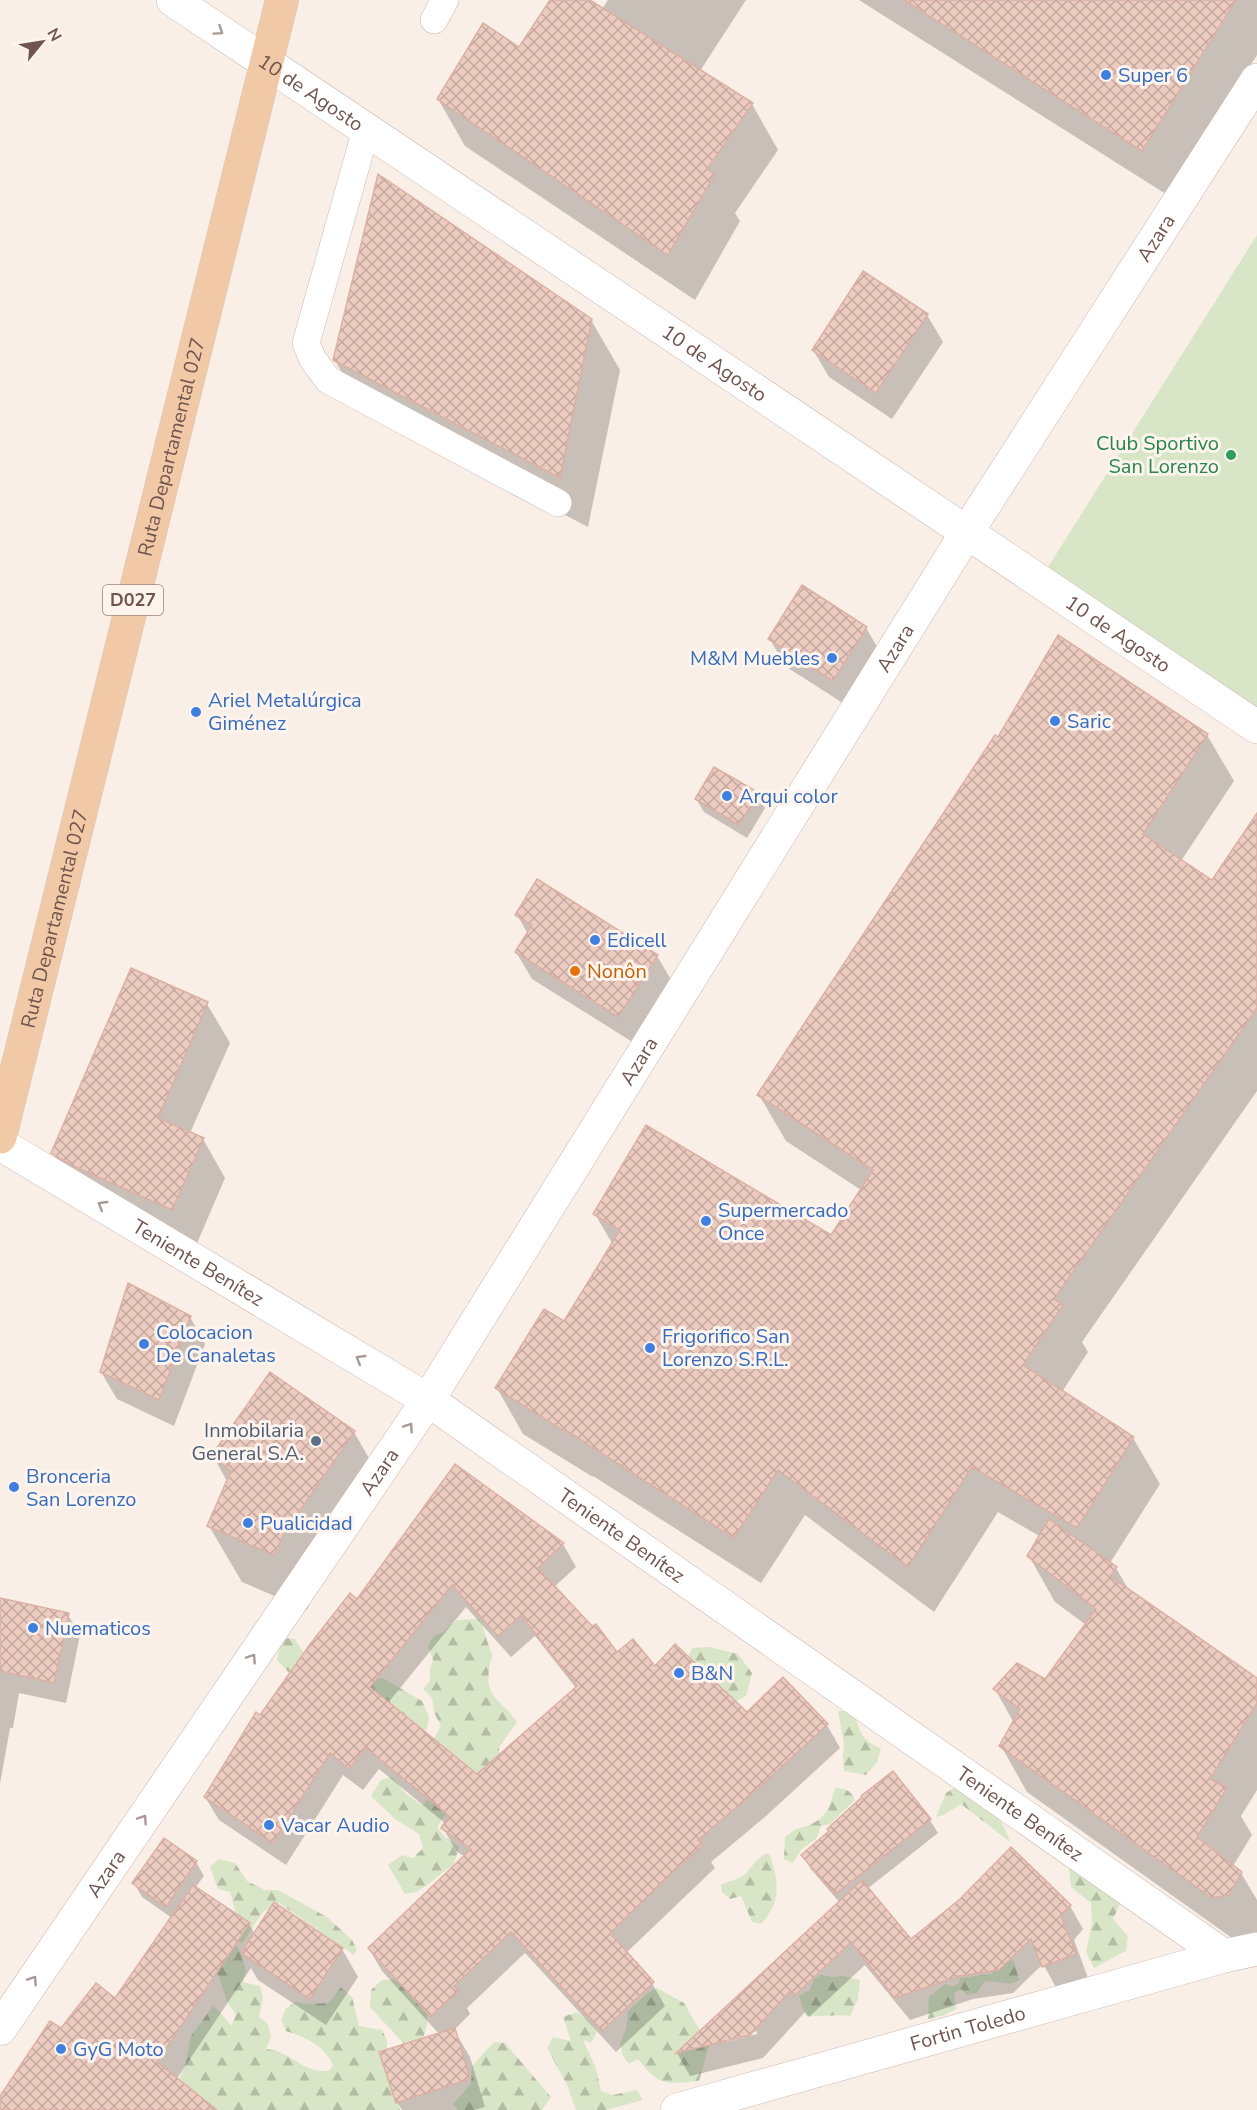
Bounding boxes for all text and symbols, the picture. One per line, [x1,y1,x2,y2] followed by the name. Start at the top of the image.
[12,12,72,72] north arrow
[42,24,67,46] text: N
[212,24,223,35] one-way arrow
[253,47,369,138] street label: 10 de Agosto
[1118,62,1188,89] place label: Super 6
[1099,68,1113,82] marker: Super 6
[1130,209,1181,267] street label: Azara
[657,318,772,408] street label: 10 de Agosto
[131,335,211,559] street label: Ruta Departamental 027
[1096,430,1219,480] place label: Club Sportivo San Lorenzo
[1224,448,1238,462] marker: Club Sportivo San Lorenzo
[103,585,163,615] road number: D027
[1060,589,1176,679] street label: 10 de Agosto
[870,619,920,677] street label: Azara
[690,645,820,672] place label: M&M Muebles
[825,651,839,665] marker: M&M Muebles
[208,687,362,737] place label: Ariel Metalúrgica Giménez
[189,705,203,719] marker: Ariel Metalúrgica Giménez
[1067,708,1111,735] place label: Saric
[1048,714,1062,728] marker: Saric
[739,783,838,810] place label: Arqui color
[720,789,734,803] marker: Arqui color
[14,807,94,1031] street label: Ruta Departamental 027
[607,927,666,954] place label: Edicell
[588,933,602,947] marker: Edicell
[587,958,647,985] place label: Nonôn
[568,964,582,978] marker: Nonôn
[613,1032,664,1090] street label: Azara
[718,1197,848,1247] place label: Supermercado Once
[98,1201,108,1213] one-way arrow
[127,1213,269,1312] street label: Teniente Benítez
[699,1214,713,1228] marker: Supermercado Once
[156,1319,276,1369] place label: Colocacion De Canaletas
[662,1323,790,1373] place label: Frigorifico San Lorenzo S.R.L.
[137,1337,151,1351] marker: Colocacion De Canaletas
[643,1341,657,1355] marker: Frigorifico San Lorenzo S.R.L.
[355,1355,366,1366] one-way arrow
[192,1417,304,1467] place label: Inmobilaria General S.A.
[402,1423,413,1434] one-way arrow
[309,1434,323,1448] marker: Inmobilaria General S.A.
[353,1443,405,1501] street label: Azara
[26,1463,137,1513] place label: Bronceria San Lorenzo
[7,1480,21,1494] marker: Bronceria San Lorenzo
[553,1482,690,1589] street label: Teniente Benítez
[260,1510,353,1537] place label: Pualicidad
[241,1516,255,1530] marker: Pualicidad
[45,1615,151,1642] place label: Nuematicos
[26,1621,40,1635] marker: Nuematicos
[245,1653,256,1664] one-way arrow
[691,1660,733,1687] place label: B&N
[672,1666,686,1680] marker: B&N
[951,1760,1089,1867] street label: Teniente Benítez
[280,1812,390,1839] place label: Vacar Audio
[135,1815,147,1825] one-way arrow
[262,1818,276,1832] marker: Vacar Audio
[80,1844,132,1903] street label: Azara
[26,1976,37,1987] one-way arrow
[907,1999,1028,2057] street label: Fortin Toledo
[73,2036,164,2063] place label: GyG Moto
[54,2042,68,2056] marker: GyG Moto

